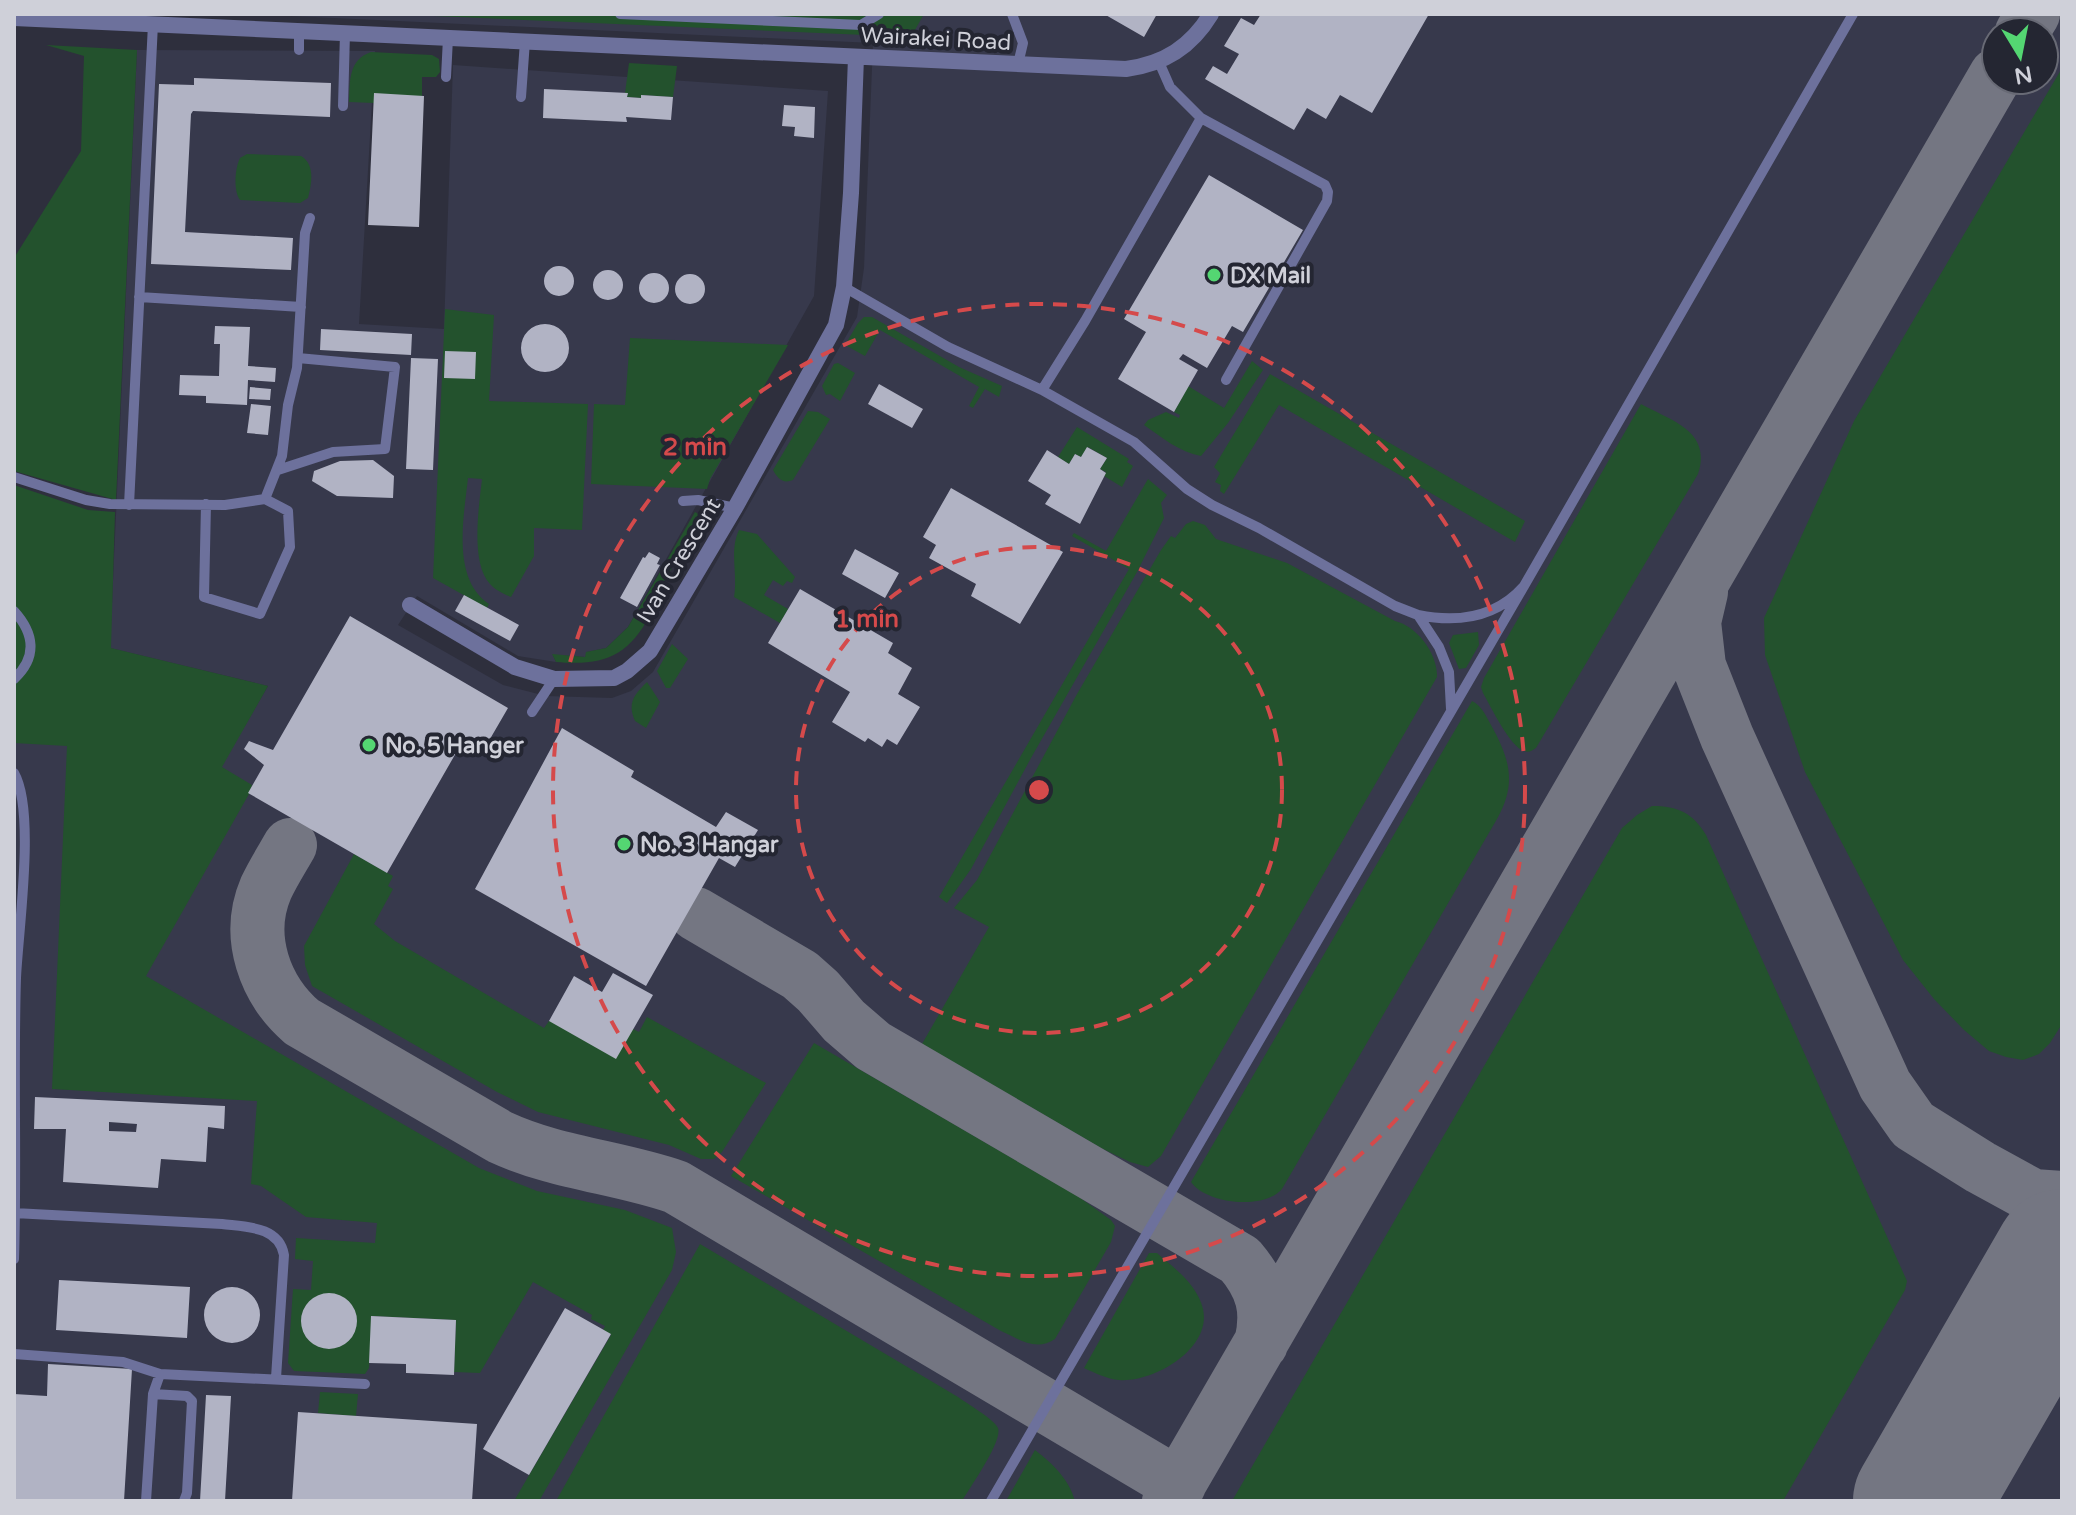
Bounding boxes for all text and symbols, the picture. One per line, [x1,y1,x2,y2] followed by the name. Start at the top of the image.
[1980,16,2060,96] north arrow
[860,22,1012,56] street label: Wairakei Road
[2012,60,2034,89] text: N
[1230,263,1311,289] place label: DX Mail
[1205,266,1223,284] marker: DX Mail
[663,433,727,462] text: 2 min
[631,493,726,628] street label: Ivan Crescent
[835,605,899,634] text: 1 min
[385,733,524,759] place label: No. 5 Hanger
[360,736,378,754] marker: No. 5 Hanger
[1025,776,1053,804] centre of rings
[640,832,779,858] place label: No. 3 Hangar
[615,835,633,853] marker: No. 3 Hangar

